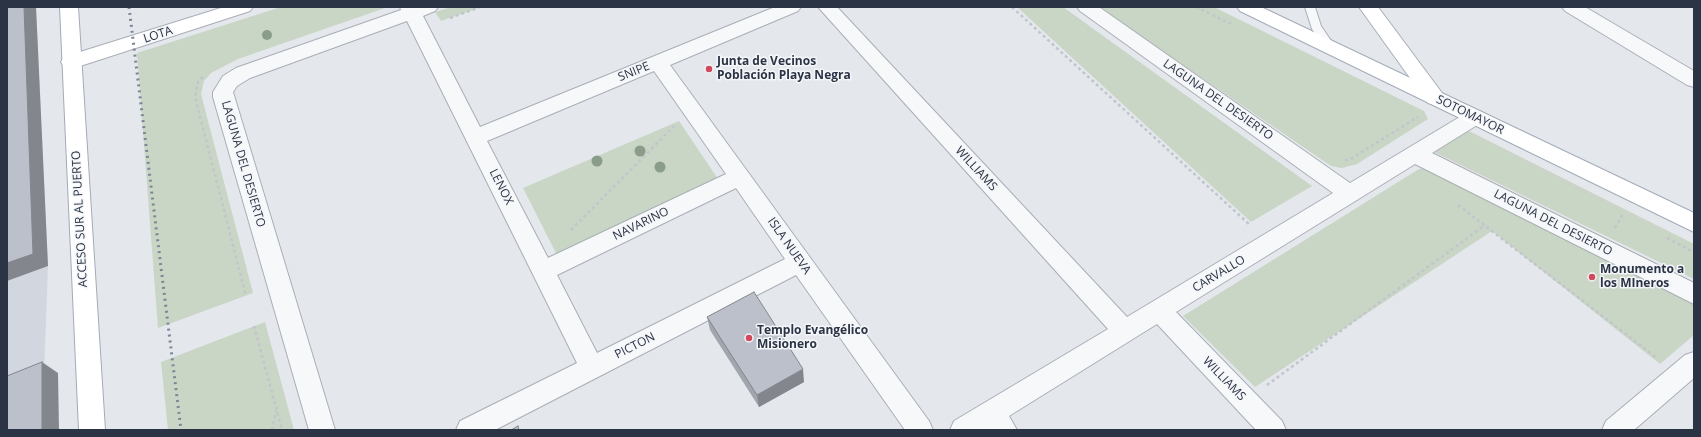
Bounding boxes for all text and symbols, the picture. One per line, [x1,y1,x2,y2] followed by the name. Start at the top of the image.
[142,24,174,46] street label: LOTA
[717,55,851,83] place label: Junta de Vecinos Población Playa Negra
[1160,56,1276,144] street label: LAGUNA DEL DESIERTO
[616,59,652,85] street label: SNIPE
[704,64,714,74] marker: Junta de Vecinos Población Playa Negra
[1434,92,1506,138] street label: SOTOMAYOR
[218,99,268,229] street label: LAGUNA DEL DESIERTO
[952,144,1000,194] street label: WILLIAMS
[69,150,91,288] street label: ACCESO SUR AL PUERTO
[486,167,516,207] street label: LENOX
[1491,187,1615,259] street label: LAGUNA DEL DESIERTO
[611,204,671,244] street label: NAVARINO
[764,215,814,277] street label: ISLA NUEVA
[1190,253,1248,295] street label: CARVALLO
[1600,263,1684,291] place label: Monumento a los MIneros
[1587,272,1597,282] marker: Monumento a los MIneros
[757,324,868,352] place label: Templo Evangélico Misionero
[613,330,657,362] street label: PICTON
[744,333,754,343] marker: Templo Evangélico Misionero
[1200,354,1248,404] street label: WILLIAMS

